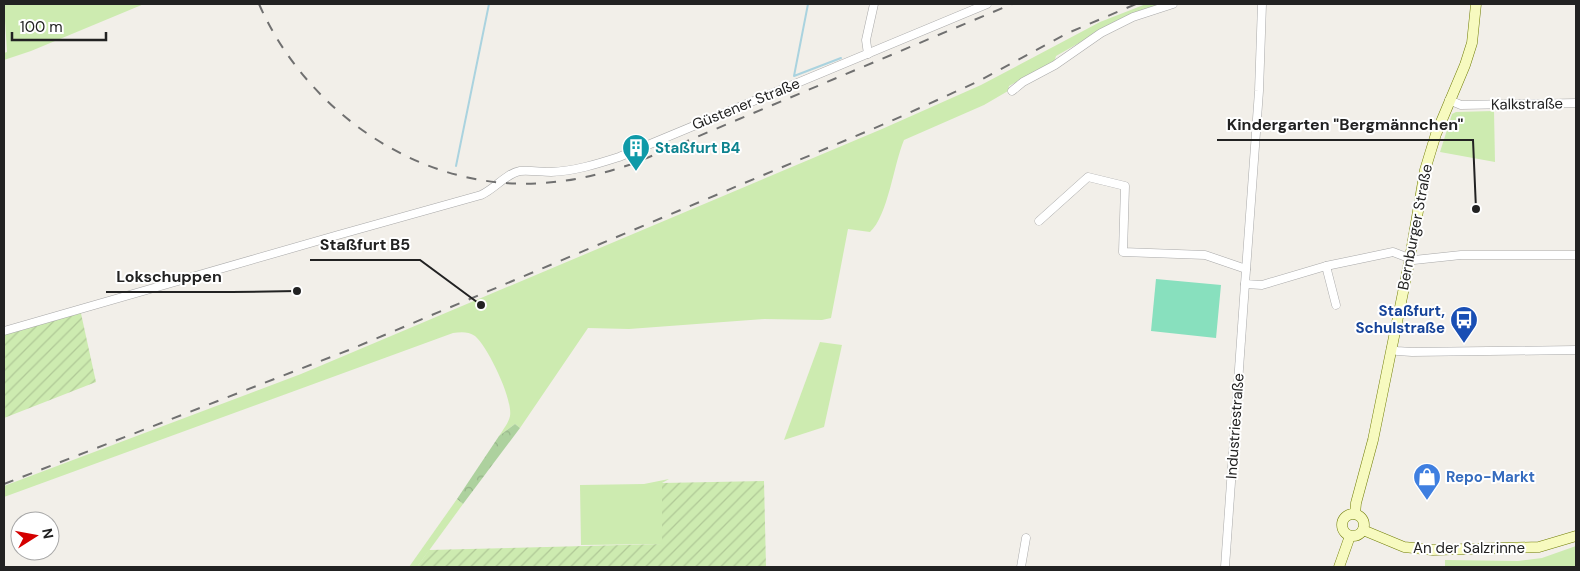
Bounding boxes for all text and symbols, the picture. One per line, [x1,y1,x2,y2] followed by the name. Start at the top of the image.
[12,10,106,42] scale bar
[20,17,63,37] text: 100 m
[689,73,803,135] street label: Güstener Straße
[1491,93,1563,115] street label: Kalkstraße
[1217,109,1473,140] callout: Kindergarten "Bergmännchen"
[1227,114,1463,135] text: Kindergarten "Bergmännchen"
[621,133,651,172] building icon: Staßfurt B4
[655,138,741,158] place label: Staßfurt B4
[1393,162,1437,292] street label: Bernburger Straße
[310,229,420,260] callout: Staßfurt B5
[320,234,410,255] text: Staßfurt B5
[106,261,232,292] callout: Lokschuppen
[116,266,222,287] text: Lokschuppen
[1356,301,1445,338] place label: Staßfurt, Schulstraße
[1449,305,1479,344] bus stop icon: Staßfurt, Schulstraße
[1221,372,1249,480] street label: Industriestraße
[1412,462,1442,501] shop icon: Repo-Markt
[1446,467,1535,487] place label: Repo-Markt
[10,511,60,561] north arrow
[38,527,58,540] text: N
[1413,538,1525,558] street label: An der Salzrinne

